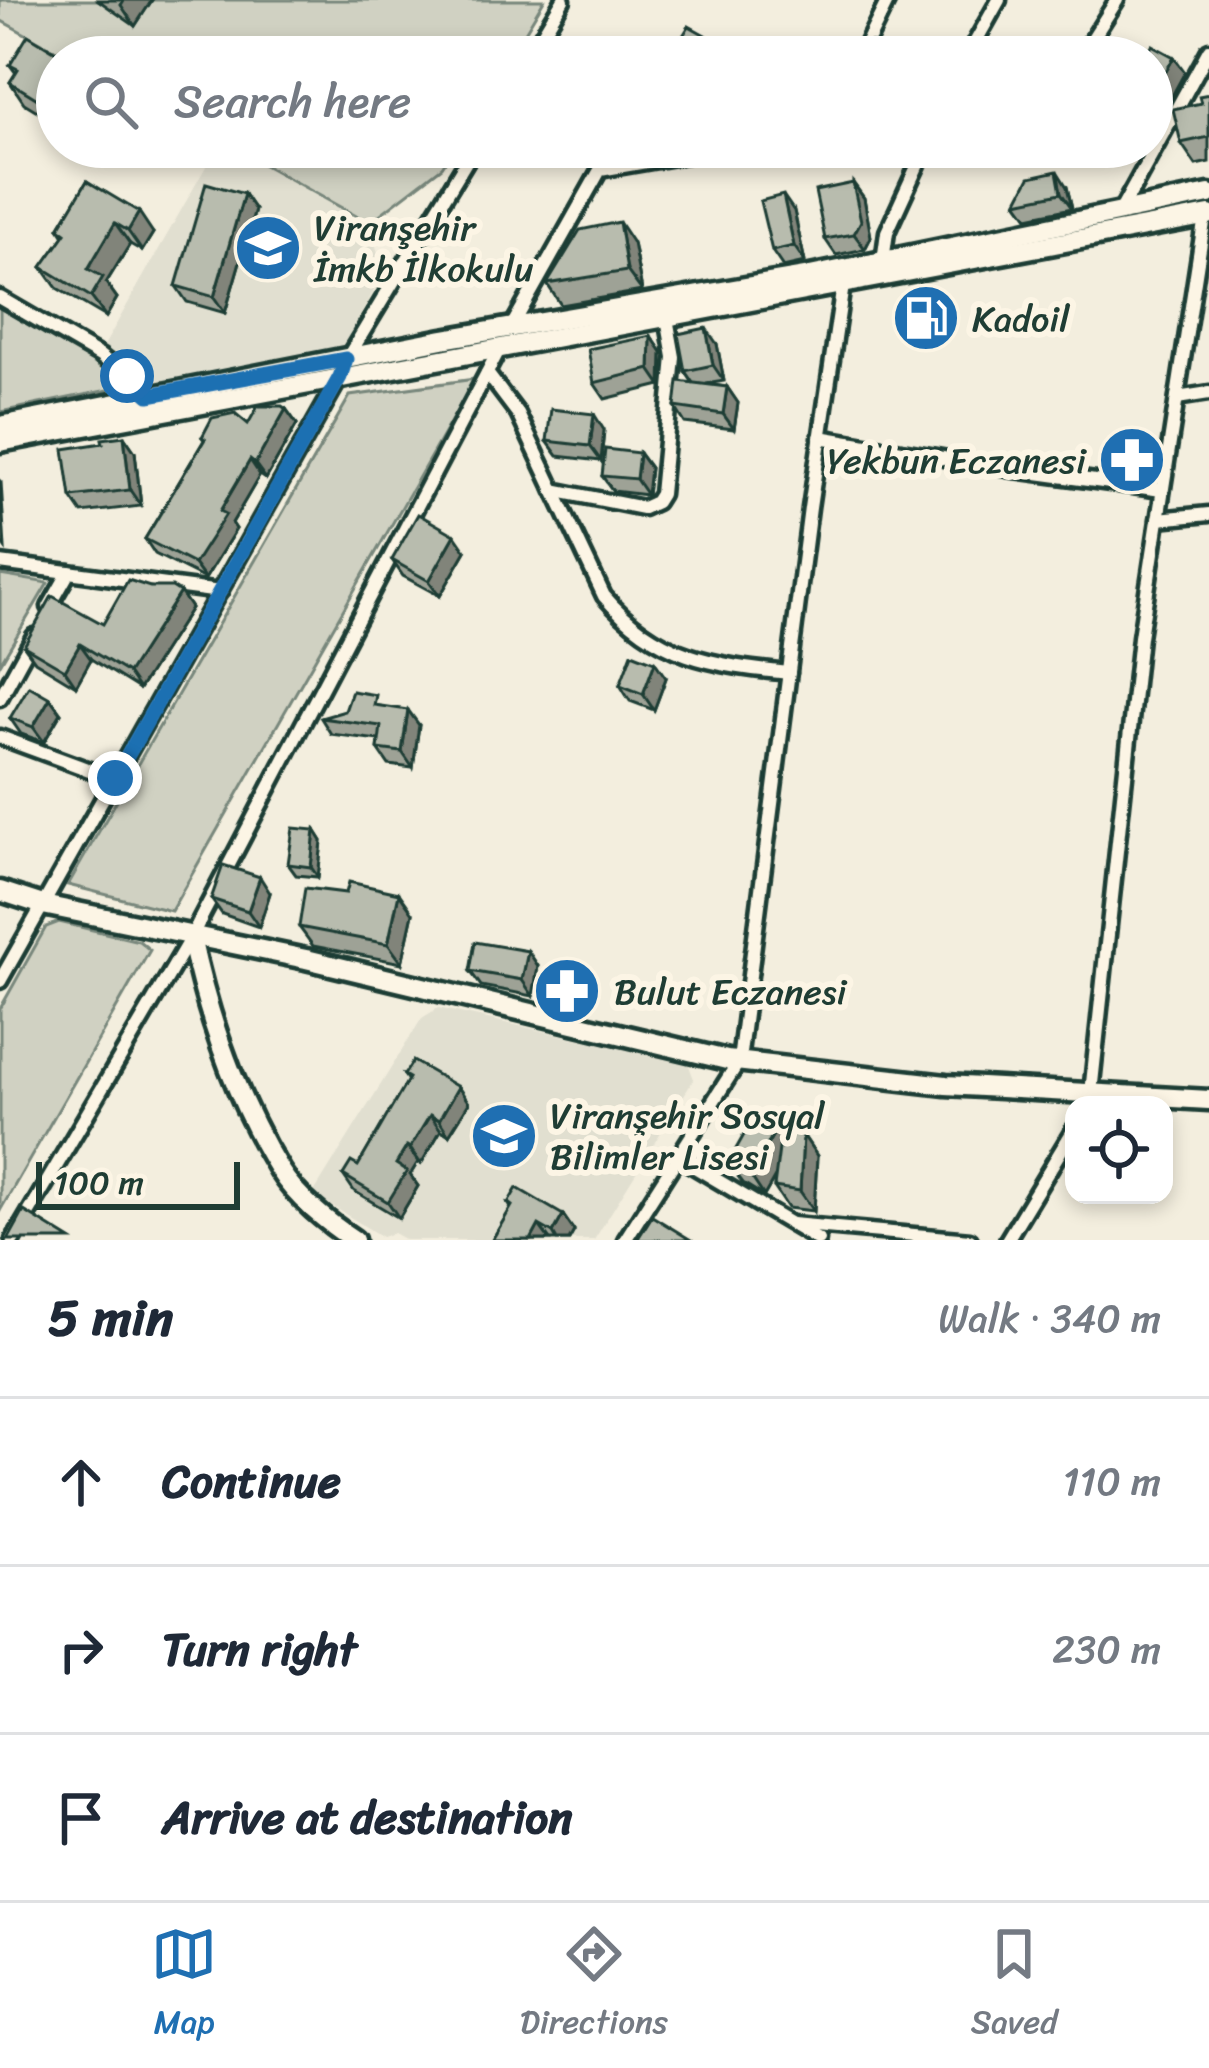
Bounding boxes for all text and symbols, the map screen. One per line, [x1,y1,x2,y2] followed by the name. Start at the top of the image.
[36,36,1173,168] search box
[174,62,411,142] text: Search here
[78,69,144,135] icon: search
[313,196,534,301] place label: Viranşehir İmkb İlkokulu
[233,213,303,283] school or university icon: Viranşehir İmkb İlkokulu
[891,283,961,353] fuel station icon: Kadoil
[972,287,1070,351] place label: Kadoil
[100,349,154,403] route start
[1097,425,1167,495] pharmacy icon: Yekbun Eczanesi
[827,429,1087,493] place label: Yekbun Eczanesi
[88,751,142,805] route end
[532,956,602,1026] pharmacy icon: Bulut Eczanesi
[614,960,847,1024] place label: Bulut Eczanesi
[550,1084,825,1189] place label: Viranşehir Sosyal Bilimler Lisesi
[1065,1096,1173,1204] map controls
[1065,1096,1173,1204] button: locate
[469,1101,539,1171] school or university icon: Viranşehir Sosyal Bilimler Lisesi
[54,1154,144,1212] text: 100 m
[36,1156,240,1209] scale bar
[48,1273,173,1363] text: 5 min
[938,1284,1161,1353] text: Walk · 340 m
[162,1442,341,1522] text: Continue
[1063,1447,1161,1516] text: 110 m
[48,1449,114,1515] icon: ahead
[162,1610,357,1690] text: Turn right
[1052,1615,1161,1684] text: 230 m
[48,1617,114,1683] icon: right
[162,1778,572,1858] text: Arrive at destination
[48,1785,114,1851] icon: arrive
[151,1921,217,2051] tab: Map
[520,1921,668,2051] tab: Directions
[971,1921,1058,2051] tab: Saved

